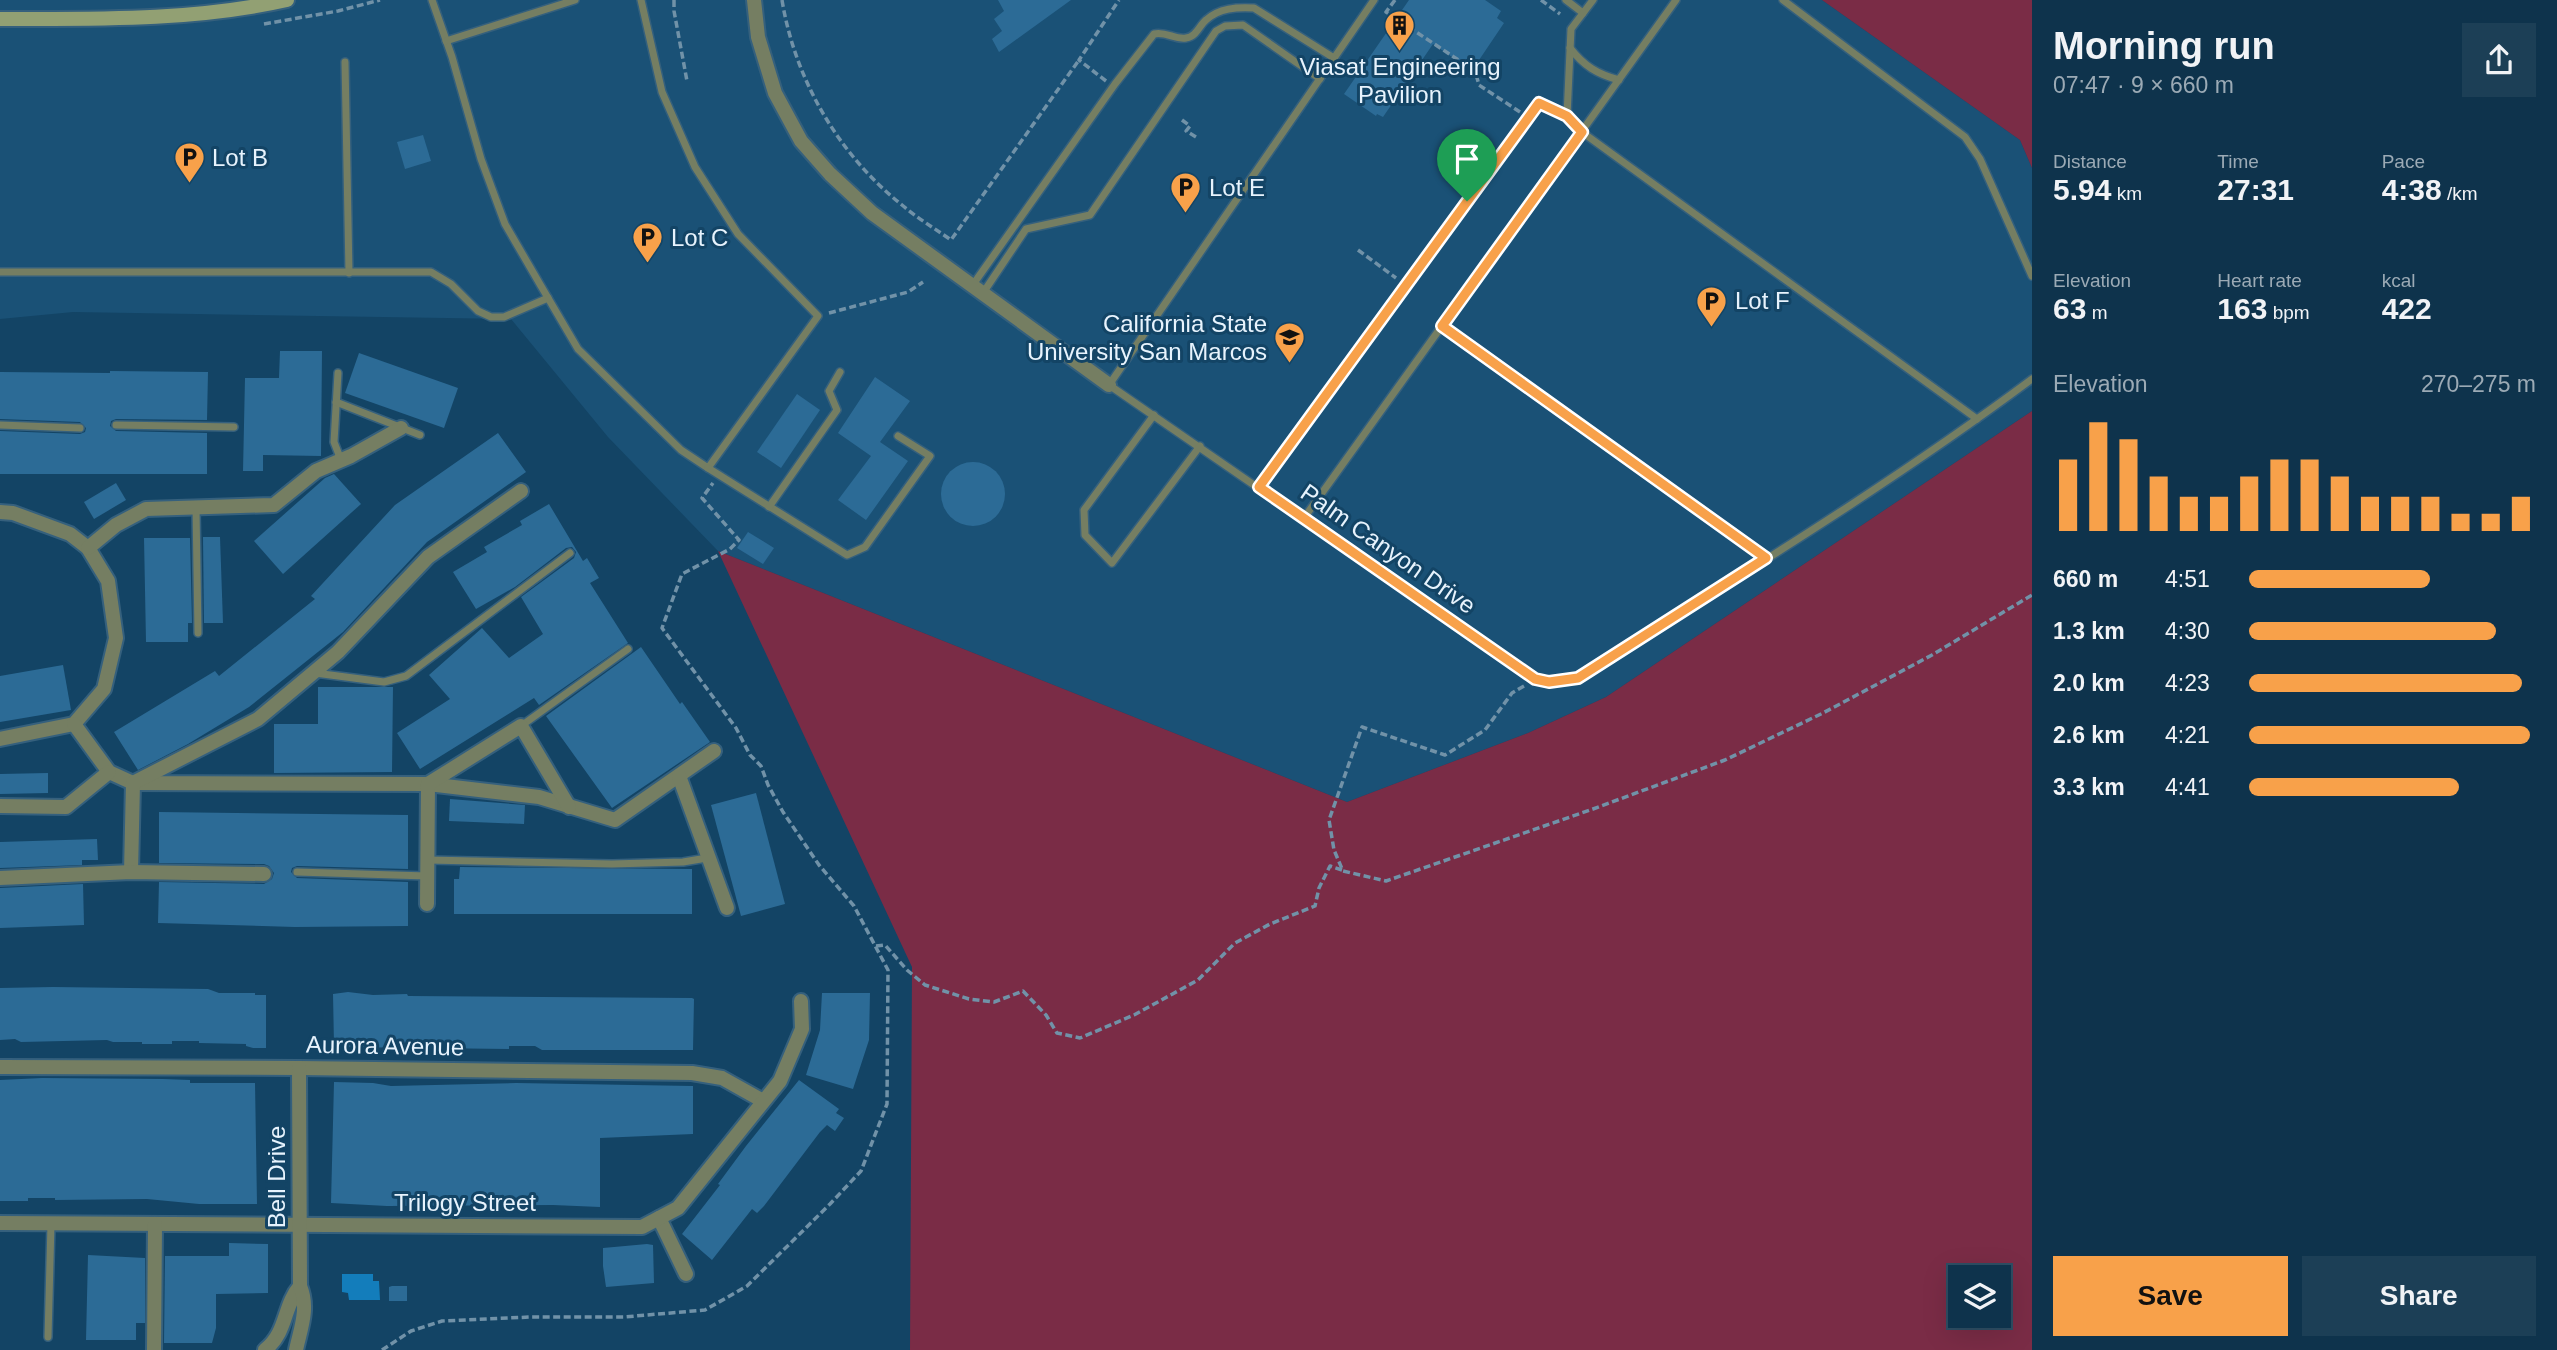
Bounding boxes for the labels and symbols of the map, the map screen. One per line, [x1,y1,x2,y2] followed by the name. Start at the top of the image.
[1383,8,1417,52] building icon: Viasat Engineering Pavilion
[1299,53,1501,108] place label: Viasat Engineering Pavilion
[1437,129,1497,201] pin
[172,141,206,185] parking icon: Lot B
[212,144,268,171] place label: Lot B
[1169,171,1203,215] parking icon: Lot E
[1209,174,1265,201] place label: Lot E
[631,221,665,265] parking icon: Lot C
[671,224,728,251] place label: Lot C
[1695,284,1729,328] parking icon: Lot F
[1735,287,1790,314] place label: Lot F
[1027,310,1267,365] place label: California State University San Marcos
[1273,321,1307,365] school or university icon: California State University San Marcos
[1296,478,1481,619] street label: Palm Canyon Drive
[306,1031,464,1060] street label: Aurora Avenue
[263,1126,290,1228] street label: Bell Drive
[394,1189,536,1216] street label: Trilogy Street

